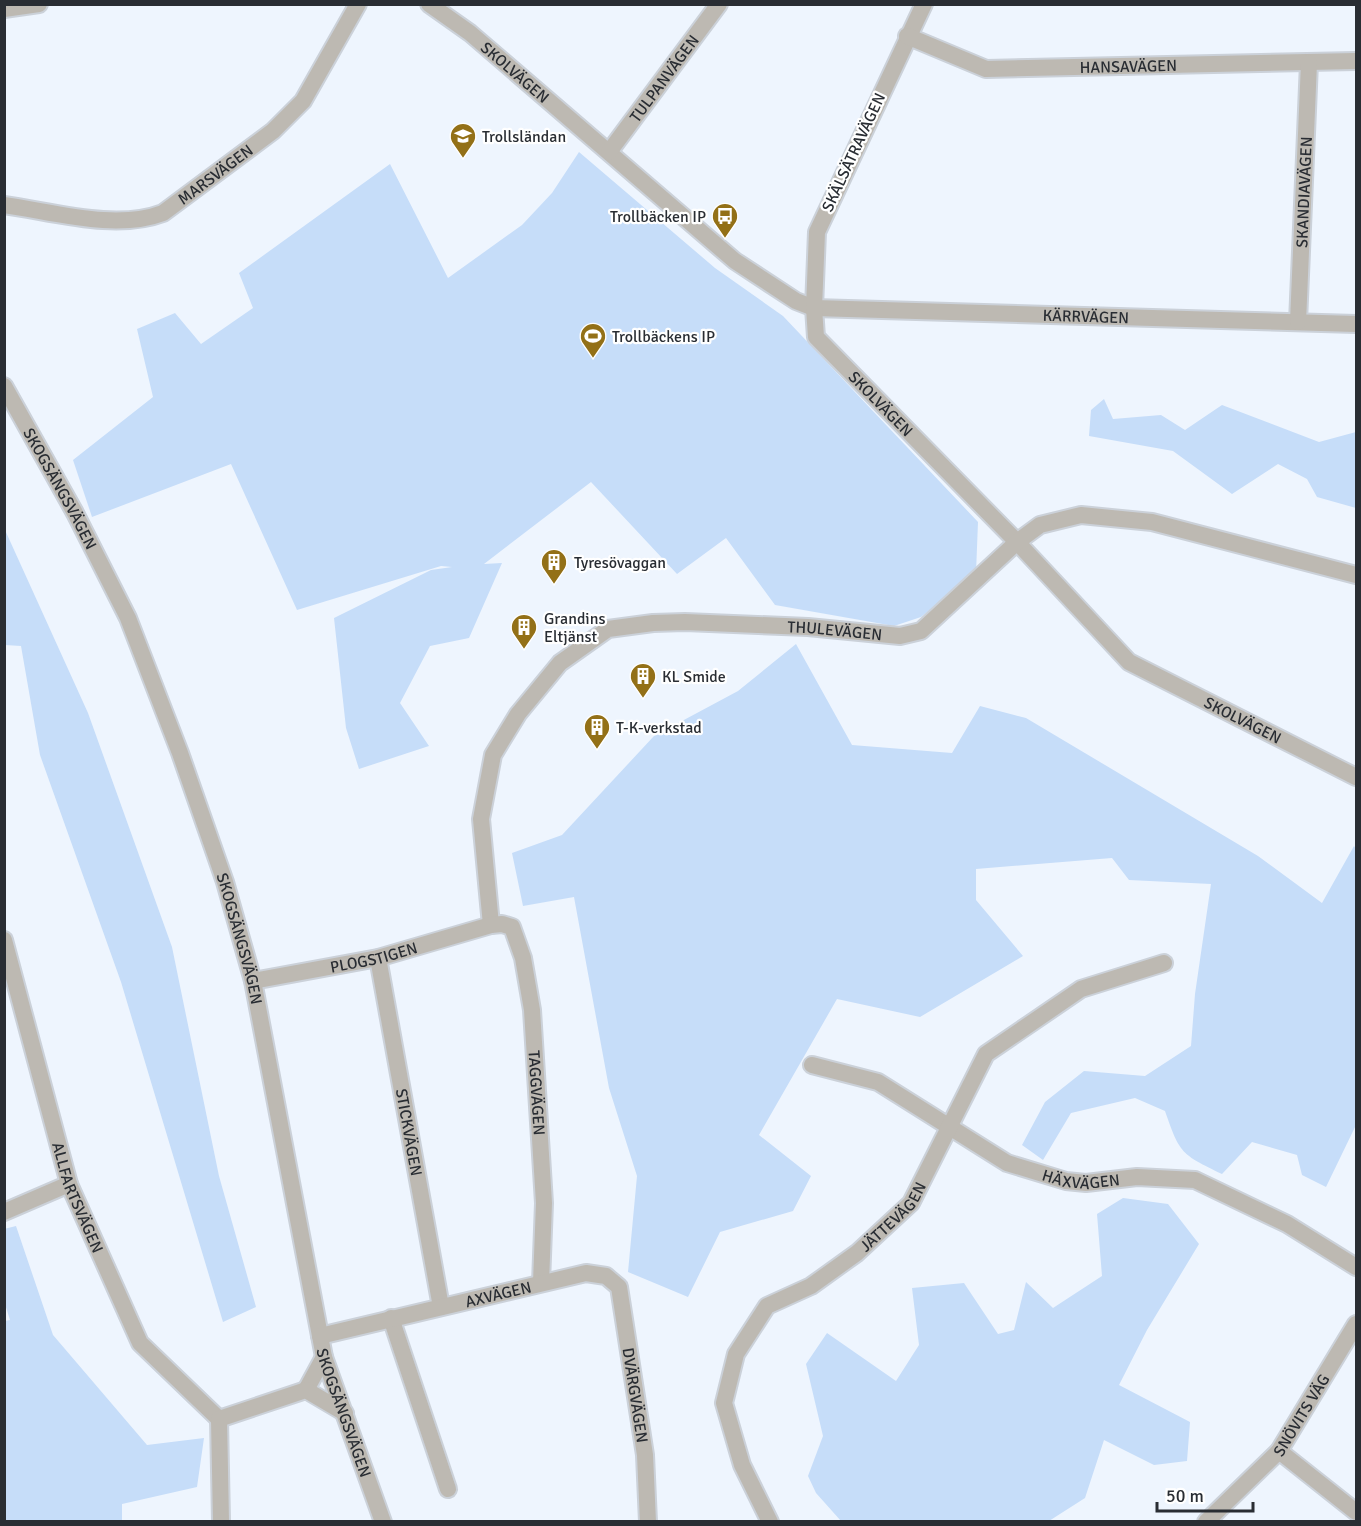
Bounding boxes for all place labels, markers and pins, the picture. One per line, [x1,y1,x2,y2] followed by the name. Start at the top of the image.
[448,121,478,159] school or university icon: Trollsländan
[482,127,566,147] place label: Trollsländan
[710,201,740,239] bus stop icon: Trollbäcken IP
[610,207,706,227] place label: Trollbäcken IP
[578,321,608,359] sports icon: Trollbäckens IP
[612,327,715,347] place label: Trollbäckens IP
[539,547,569,585] building icon: Tyresövaggan
[574,553,666,573] place label: Tyresövaggan
[544,609,605,647] place label: Grandins Eltjänst
[509,612,539,650] building icon: Grandins Eltjänst
[628,661,658,699] building icon: KL Smide
[662,667,726,687] place label: KL Smide
[582,712,612,750] building icon: T-K-verkstad
[616,718,702,738] place label: T-K-verkstad

